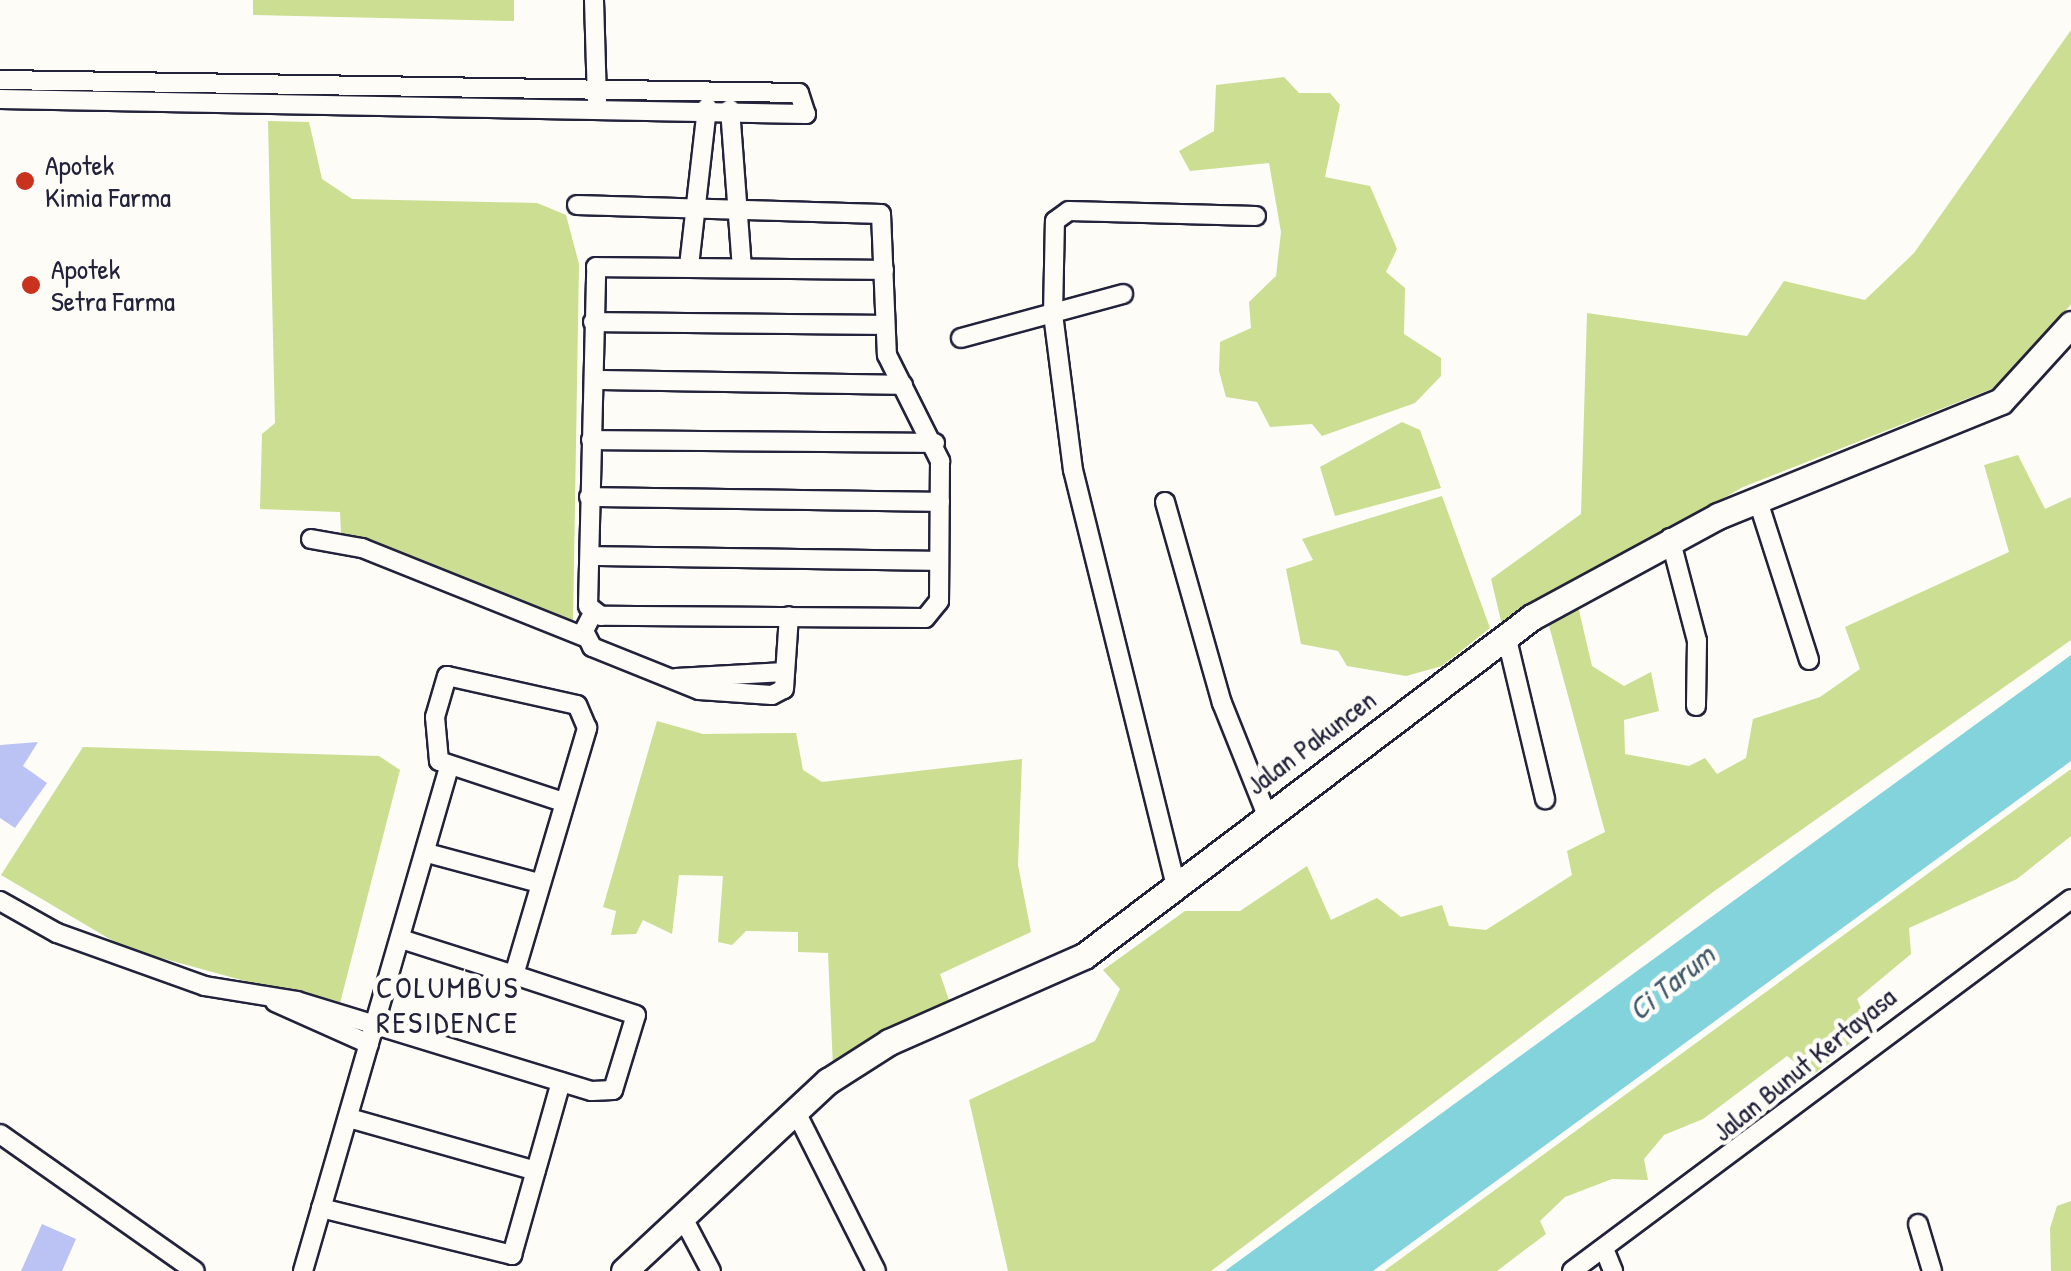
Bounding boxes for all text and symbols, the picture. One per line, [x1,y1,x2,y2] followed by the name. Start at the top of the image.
[45,148,171,214] place label: Apotek Kimia Farma
[14,170,36,192] marker: Apotek Kimia Farma
[51,252,175,318] place label: Apotek Setra Farma
[20,274,42,296] marker: Apotek Setra Farma
[1240,682,1382,802] street label: Jalan Pakuncen
[1621,937,1721,1027] water label: Ci Tarum
[376,969,520,1040] district label: COLUMBUS RESIDENCE
[1706,980,1902,1148] street label: Jalan Bunut Kertayasa

